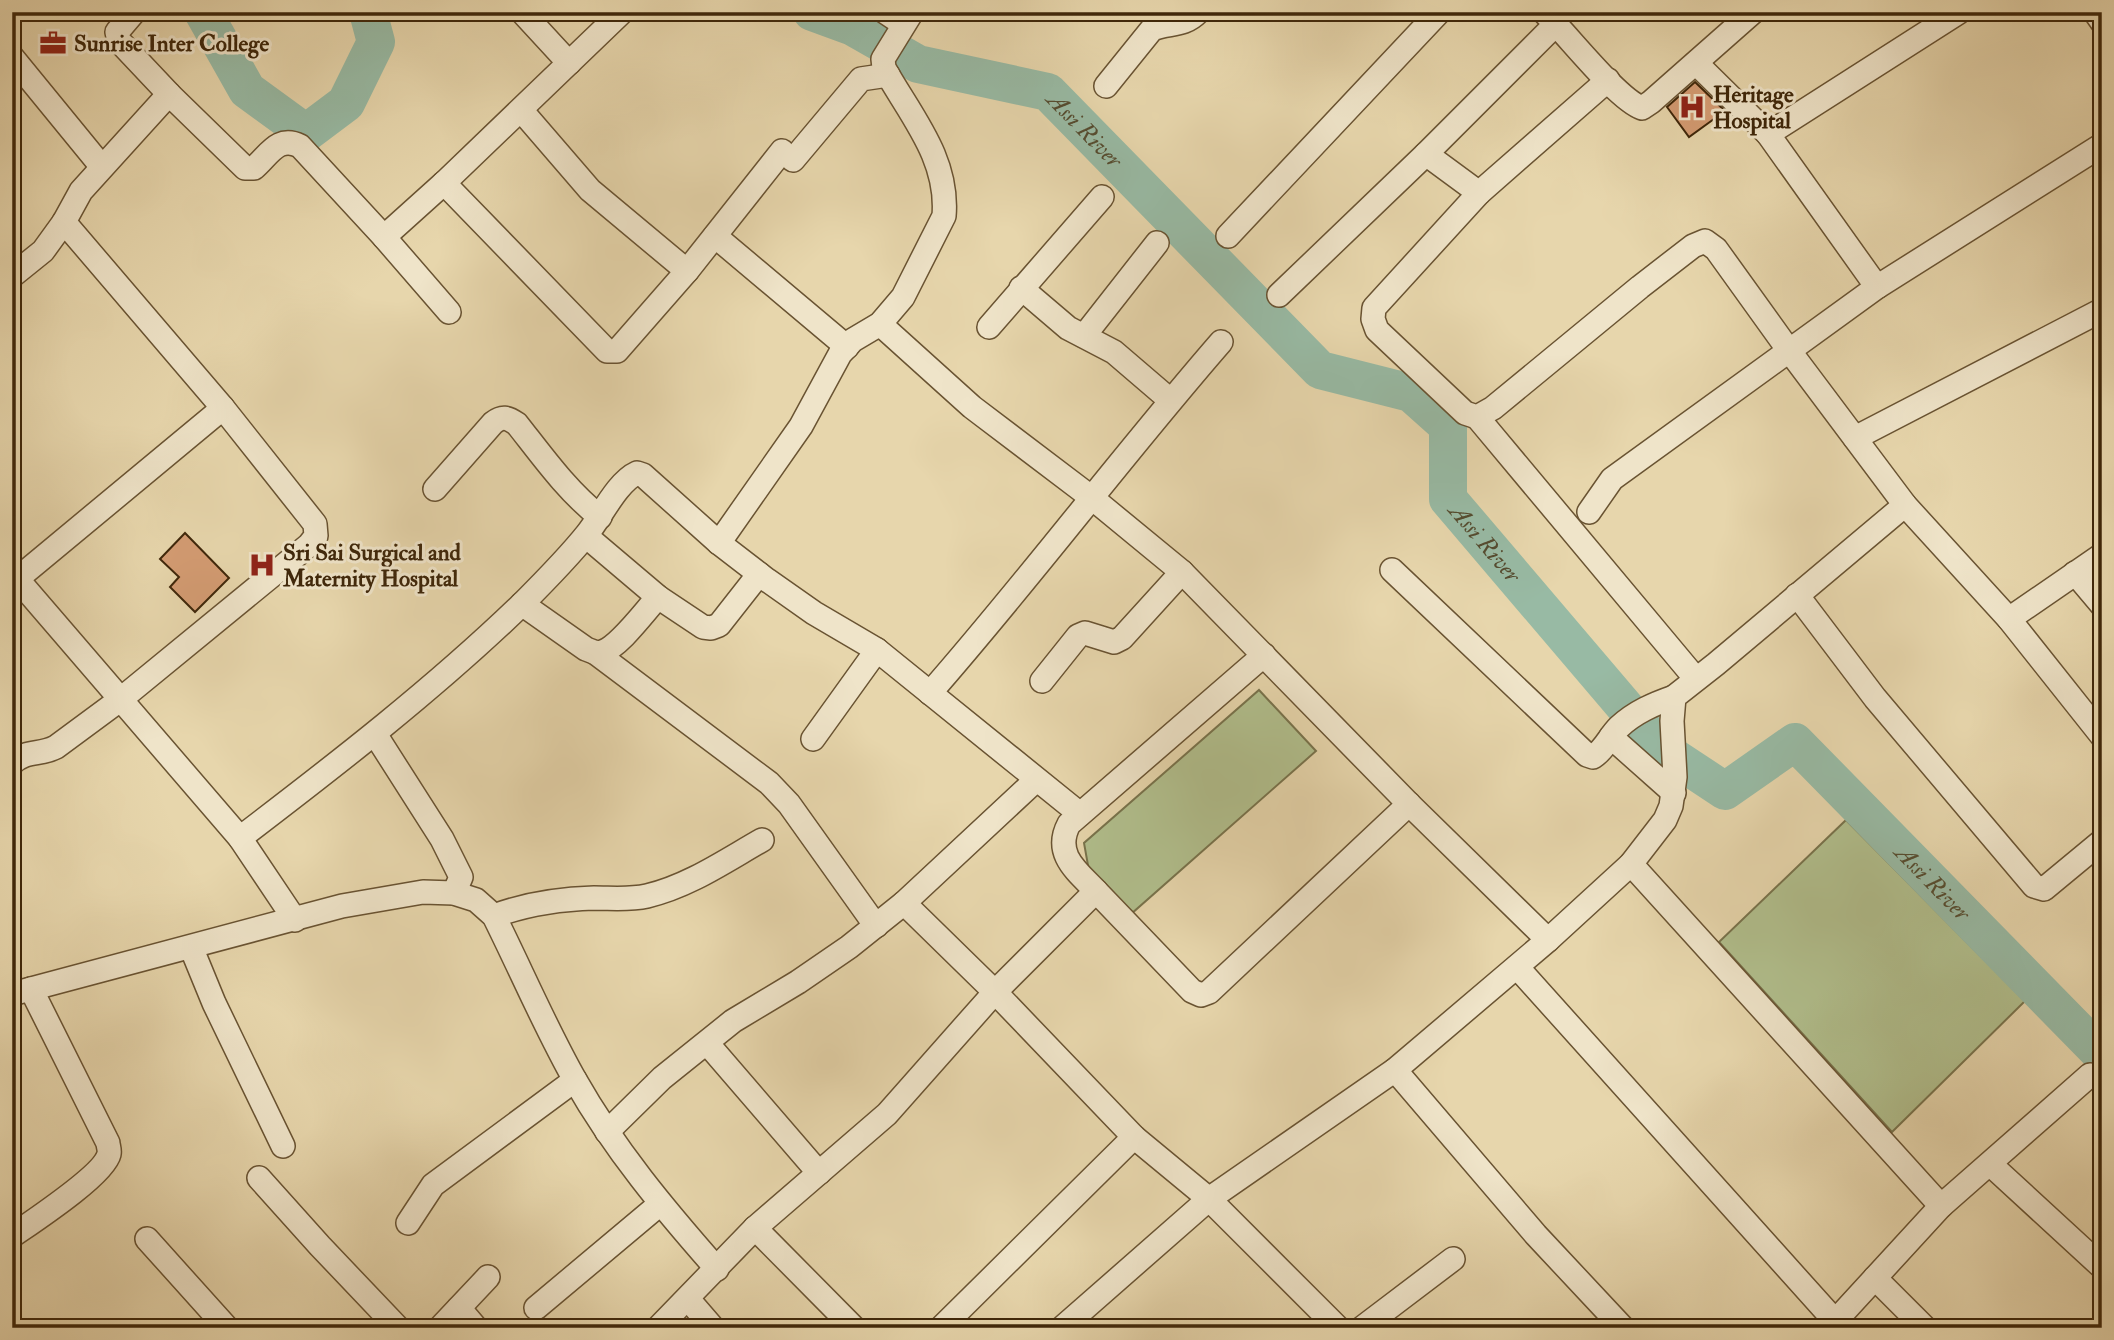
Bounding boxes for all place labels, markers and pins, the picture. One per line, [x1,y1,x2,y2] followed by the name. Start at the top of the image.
[38,28,68,58] office icon: Sunrise Inter College
[74,29,269,59] place label: Sunrise Inter College
[1713,80,1794,136] place label: Heritage Hospital
[1677,92,1707,122] hospital icon: Heritage Hospital
[282,538,462,594] place label: Sri Sai Surgical and Maternity Hospital
[247,550,277,580] hospital icon: Sri Sai Surgical and Maternity Hospital

